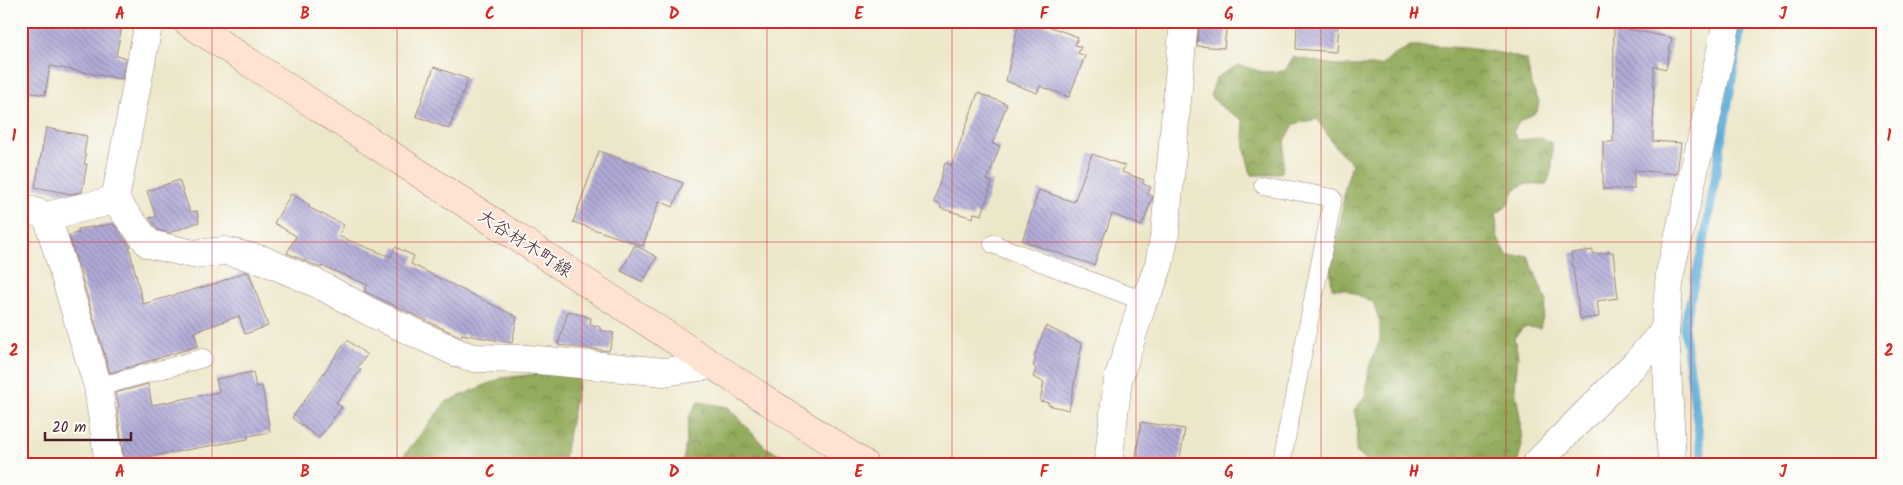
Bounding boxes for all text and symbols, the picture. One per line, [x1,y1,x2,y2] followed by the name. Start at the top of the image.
[115,2,125,27] text: A
[300,2,310,27] text: B
[485,2,495,27] text: C
[669,2,680,27] text: D
[855,2,865,27] text: E
[1040,2,1050,27] text: F
[1224,2,1234,27] text: G
[1409,2,1419,27] text: H
[1596,2,1601,27] text: I
[1779,2,1788,27] text: J
[12,124,17,149] text: 1
[1887,124,1892,149] text: 1
[471,203,577,286] street label: 大谷材木町線
[9,339,19,364] text: 2
[1884,339,1894,364] text: 2
[45,410,131,442] scale bar
[52,416,86,440] text: 20 m
[115,460,125,485] text: A
[300,460,310,485] text: B
[485,460,495,485] text: C
[669,460,680,485] text: D
[855,460,865,485] text: E
[1040,460,1050,485] text: F
[1224,460,1234,485] text: G
[1409,460,1419,485] text: H
[1596,460,1601,485] text: I
[1779,460,1788,485] text: J

